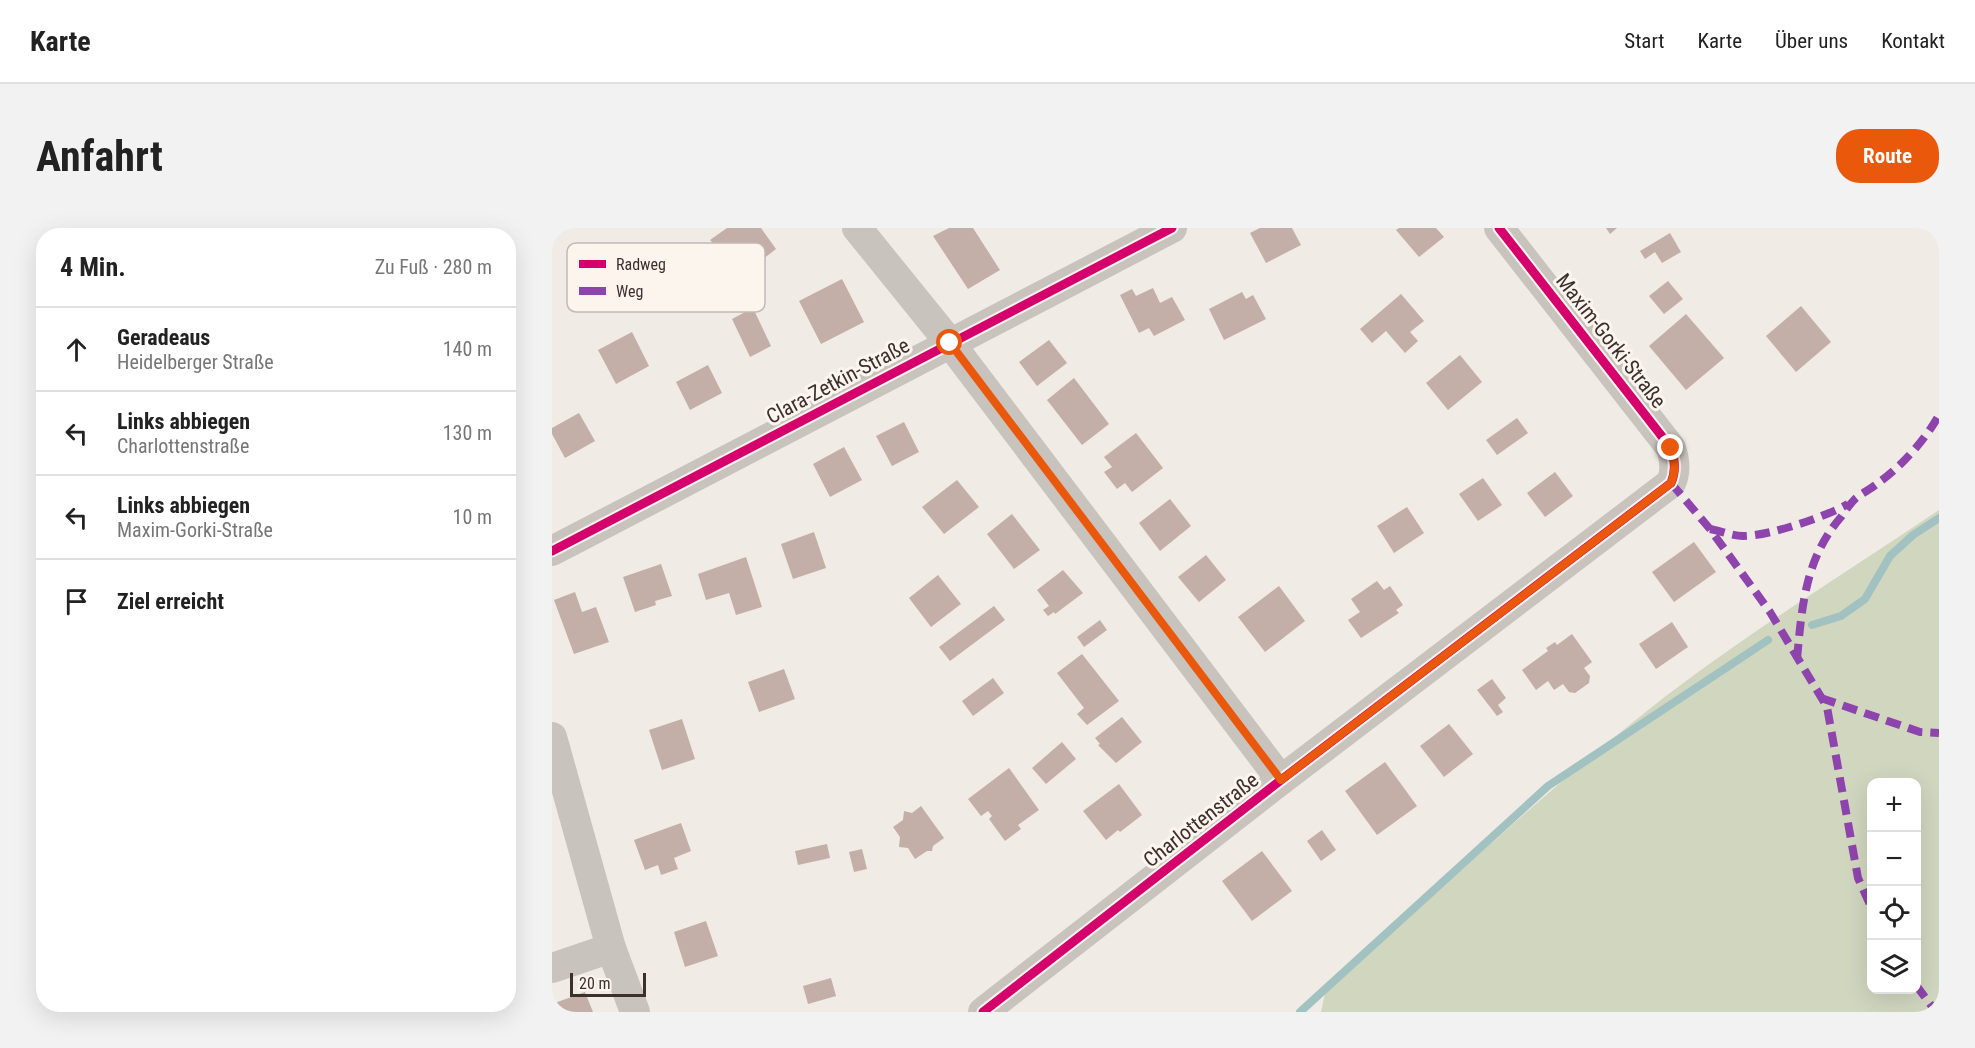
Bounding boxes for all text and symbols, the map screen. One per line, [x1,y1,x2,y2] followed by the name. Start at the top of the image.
[30,25,91,58] text: Karte
[1624,29,1665,53] text: Start
[1698,29,1742,53] text: Karte
[1775,29,1848,53] text: Über uns
[1881,29,1945,53] text: Kontakt
[1836,129,1939,183] button: Route
[36,132,163,181] text: Anfahrt
[567,243,765,312] legend
[60,252,126,282] text: 4 Min.
[375,255,492,279] text: Zu Fuß · 280 m
[616,255,666,274] text: Radweg
[1551,269,1671,413] street label: Maxim-Gorki-Straße
[616,282,643,301] text: Weg
[117,325,210,350] text: Geradeaus
[936,329,962,355] route start
[60,333,93,366] icon: ahead
[762,333,914,429] street label: Clara-Zetkin-Straße
[443,337,492,361] text: 140 m
[117,350,274,374] text: Heidelberger Straße
[117,409,250,434] text: Links abbiegen
[60,417,93,450] icon: left
[443,421,492,445] text: 130 m
[117,434,249,458] text: Charlottenstraße
[1657,434,1683,460] route end
[117,493,250,518] text: Links abbiegen
[60,501,93,534] icon: left
[453,505,492,529] text: 10 m
[117,518,273,542] text: Maxim-Gorki-Straße
[60,585,93,618] icon: arrive
[117,589,224,614] text: Ziel erreicht
[1139,768,1263,872] street label: Charlottenstraße
[1867,778,1921,994] map controls
[1867,778,1921,832] button: +
[1867,832,1921,886] button: −
[1867,886,1921,940] button: locate
[1867,940,1921,994] button: layers
[570,970,646,998] scale bar
[579,974,611,993] text: 20 m

